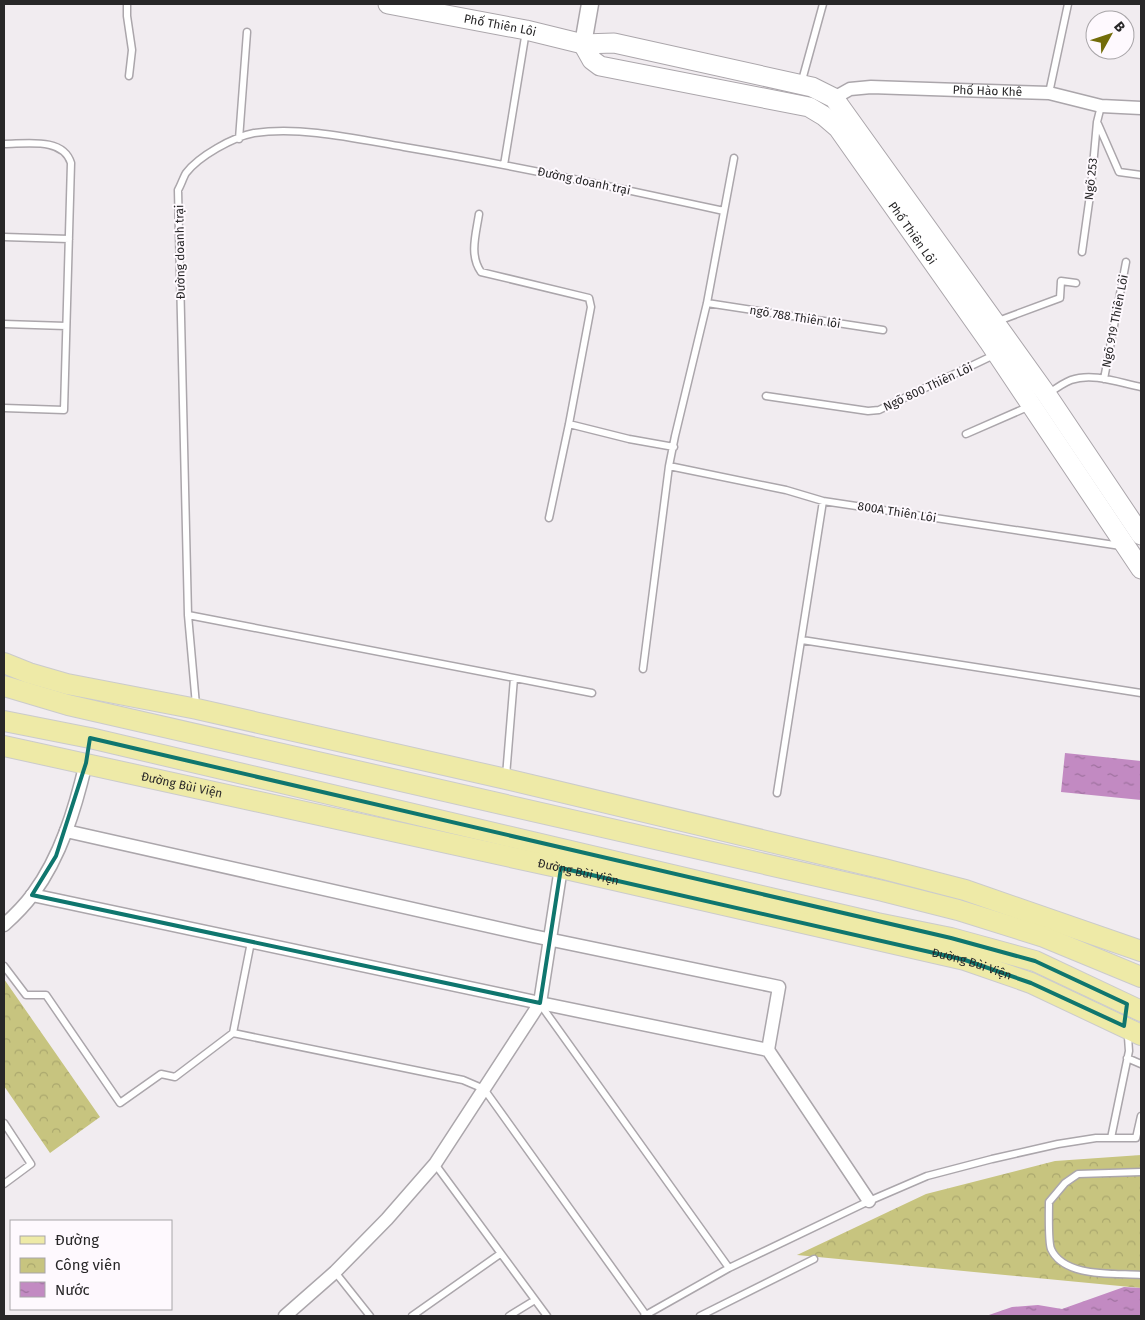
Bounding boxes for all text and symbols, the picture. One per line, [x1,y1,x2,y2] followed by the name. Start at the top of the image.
[1085,10,1135,60] north arrow
[463,11,538,39] street label: Phố Thiên Lôi
[1110,18,1129,36] text: B
[952,82,1022,99] street label: Phố Hào Khê
[1082,157,1100,201] street label: Ngõ 253
[536,164,632,198] street label: Đường doanh trại
[885,199,939,267] street label: Phố Thiên Lôi
[172,205,188,299] street label: Đường doanh trại
[1099,273,1131,369] street label: Ngõ 919 Thiên Lôi
[748,303,842,331] street label: ngõ 788 Thiên lôi
[881,360,975,414] street label: Ngõ 800 Thiên Lôi
[857,499,937,525] street label: 800A Thiên Lôi
[140,769,224,801] street label: Đường Bùi Viện
[536,856,620,888] street label: Đường Bùi Viện
[930,946,1014,983] street label: Đường Bùi Viện
[10,1220,172,1310] legend
[55,1231,99,1249] text: Đường
[55,1256,121,1274] text: Công viên
[55,1281,90,1299] text: Nước

